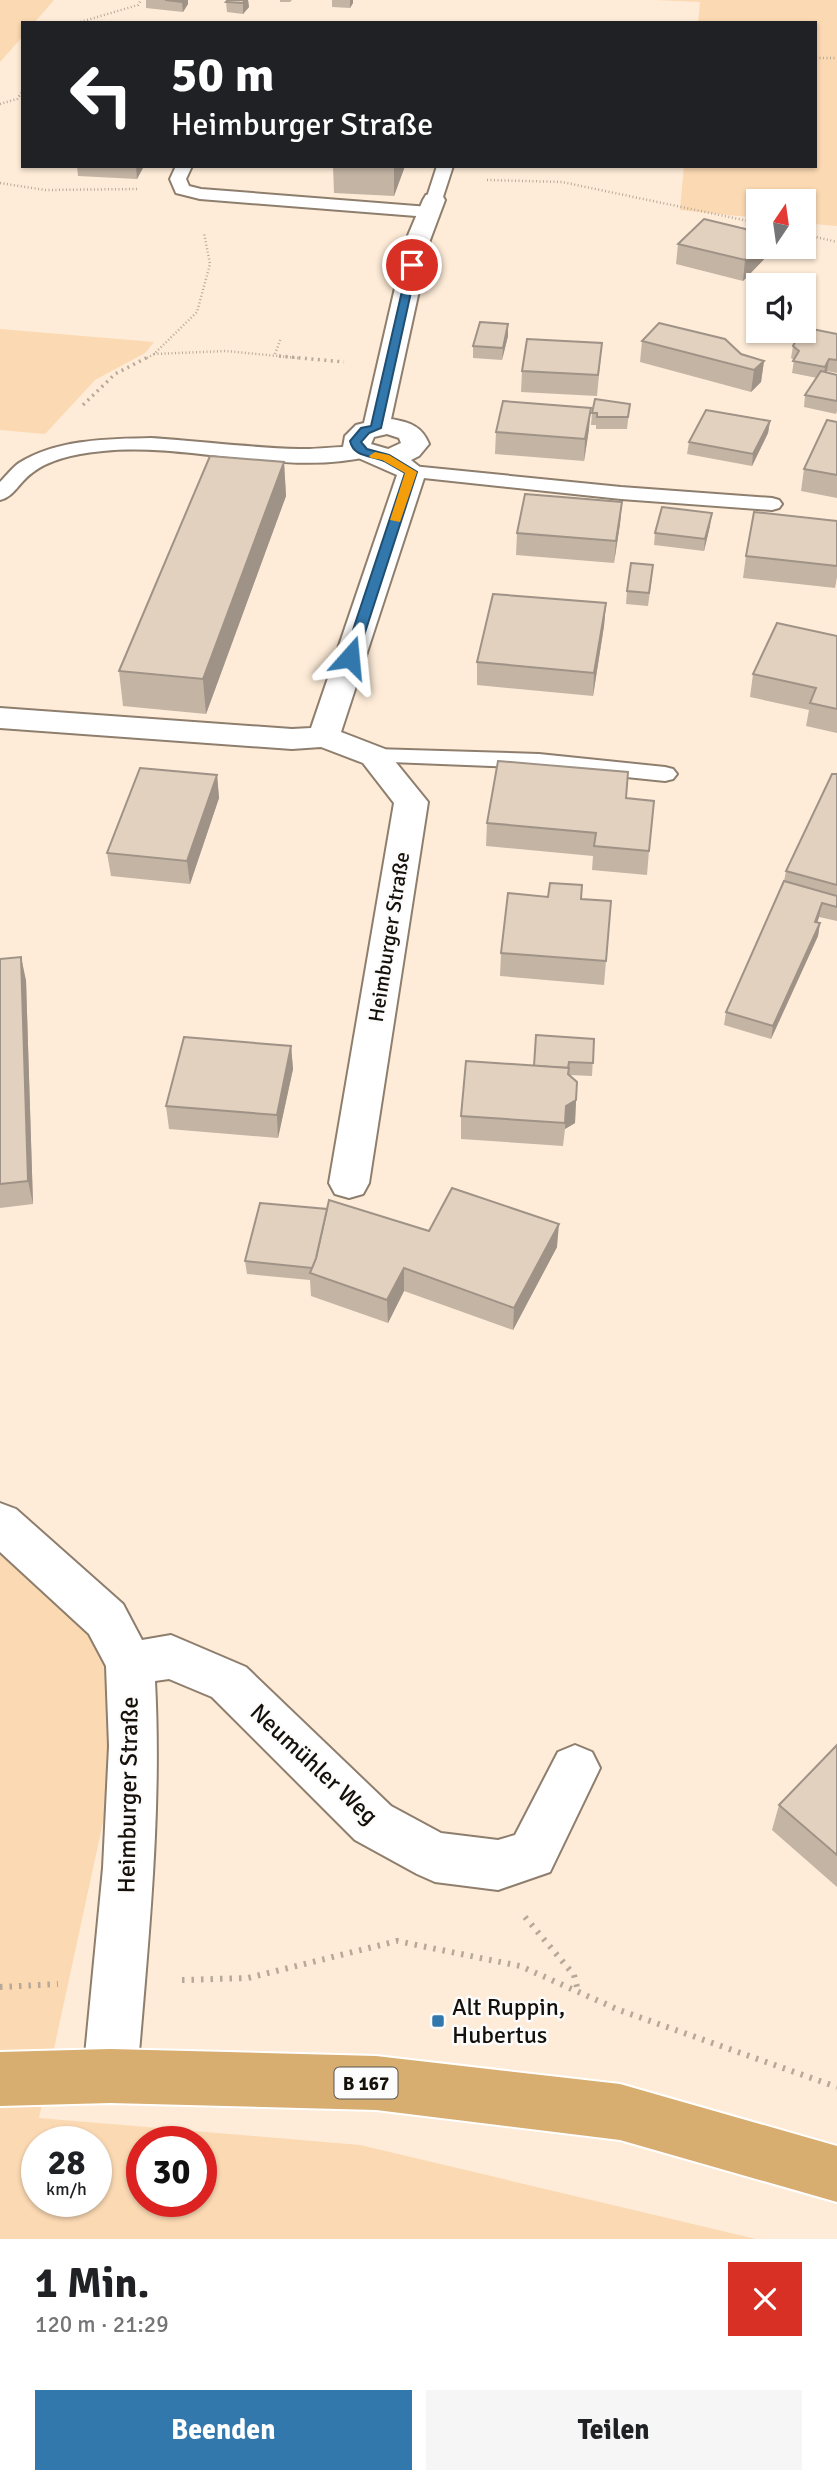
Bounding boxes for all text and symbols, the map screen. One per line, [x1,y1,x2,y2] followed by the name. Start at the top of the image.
[171,45,274,105] text: 50 m
[56,49,147,140] icon: left
[171,105,433,144] text: Heimburger Straße
[746,189,816,259] north arrow
[746,189,816,343] map controls
[382,235,442,295] pin
[393,246,431,284] icon: arrive
[746,273,816,343] button: sound
[313,620,387,694] position arrow
[363,850,415,1024] street label: Heimburger Straße
[111,1696,145,1894] street label: Heimburger Straße
[244,1697,384,1831] street label: Neumühler Weg
[452,1992,565,2050] place label: Alt Ruppin, Hubertus
[430,2013,446,2029] marker: Alt Ruppin, Hubertus
[334,2068,398,2098] road number: B 167
[126,2126,217,2217] speed limit sign: 30
[48,2141,85,2184] text: 28
[46,2178,87,2200] text: km/h
[35,2258,149,2309] text: 1 Min.
[728,2262,802,2336] button: close
[35,2310,169,2339] text: 120 m · 21:29
[35,2390,412,2470] button: Beenden
[426,2390,802,2470] button: Teilen

